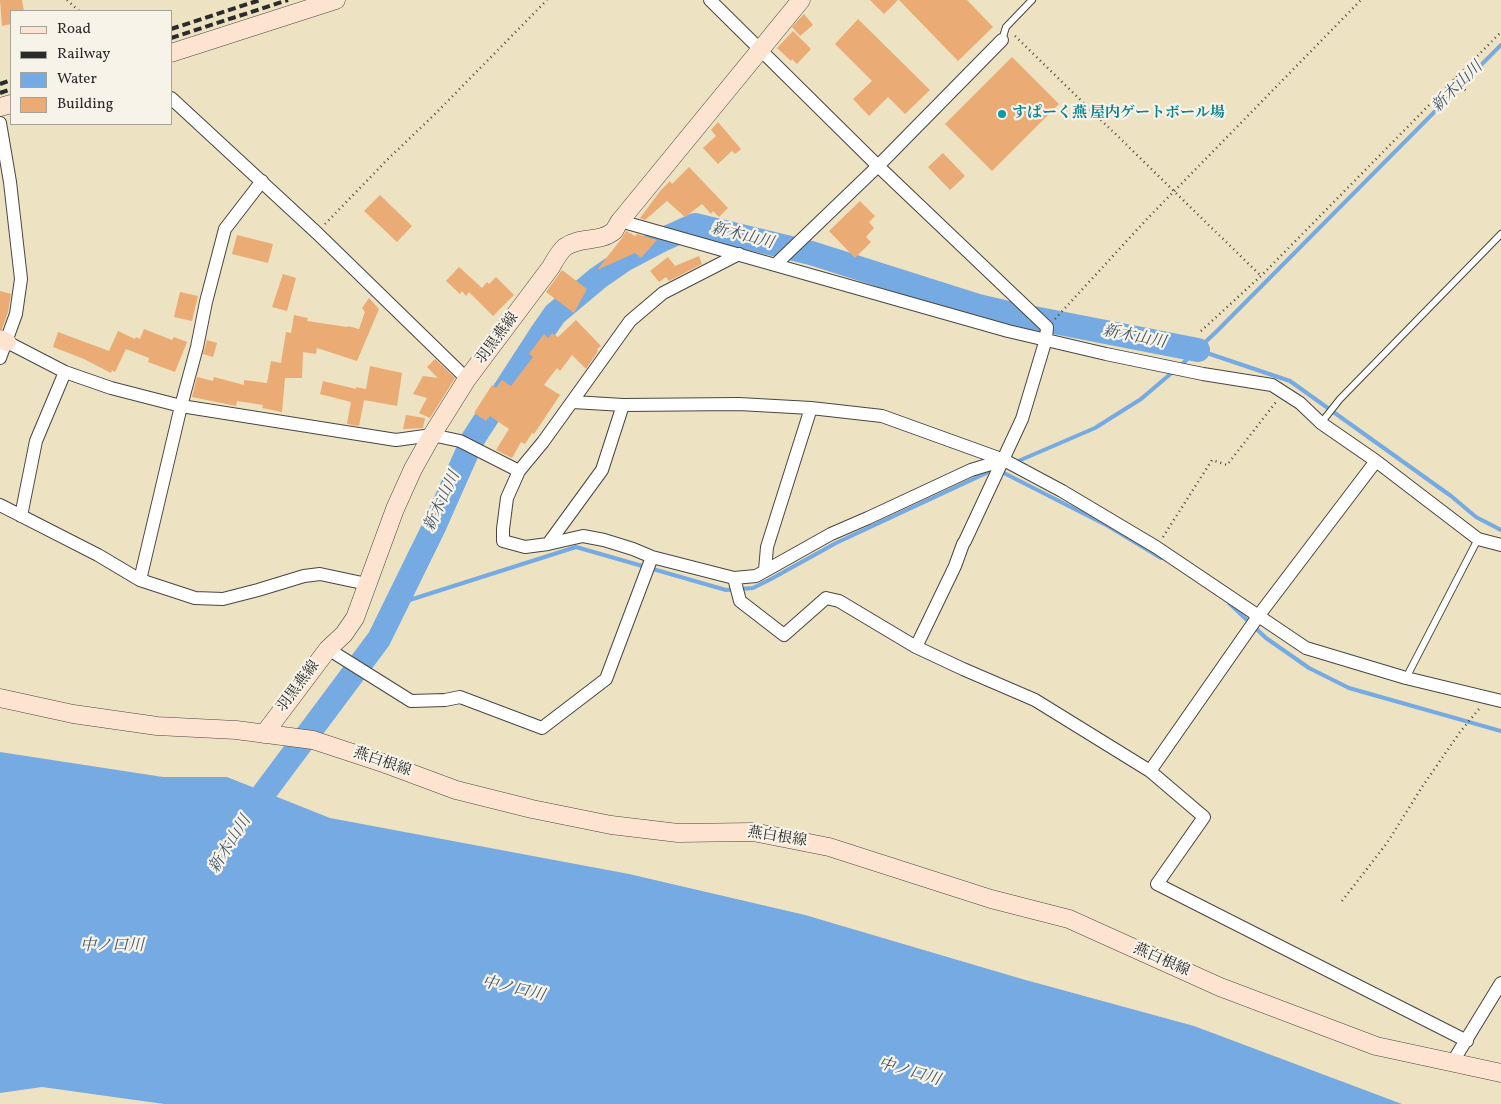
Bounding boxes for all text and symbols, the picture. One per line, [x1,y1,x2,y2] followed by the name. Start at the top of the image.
[10,10,172,125] legend
[57,19,91,40] text: Road
[57,44,110,65] text: Railway
[1429,59,1487,117] water label: 新木山川
[57,69,97,90] text: Water
[57,94,113,115] text: Building
[1012,105,1225,123] place label: すぱーく燕 屋内ゲートボール場
[996,108,1008,120] marker: すぱーく燕 屋内ゲートボール場
[709,220,775,254] water label: 新木山川
[473,310,523,368] street label: 羽黒燕線
[1101,322,1167,354] water label: 新木山川
[421,469,465,535] water label: 新木山川
[274,658,324,716] street label: 羽黒燕線
[351,745,413,781] street label: 燕白根線
[206,813,256,877] water label: 新木山川
[746,824,808,852] street label: 燕白根線
[80,937,144,957] water label: 中ノ口川
[1130,941,1192,981] street label: 燕白根線
[480,973,546,1007] water label: 中ノ口川
[876,1055,942,1091] water label: 中ノ口川

